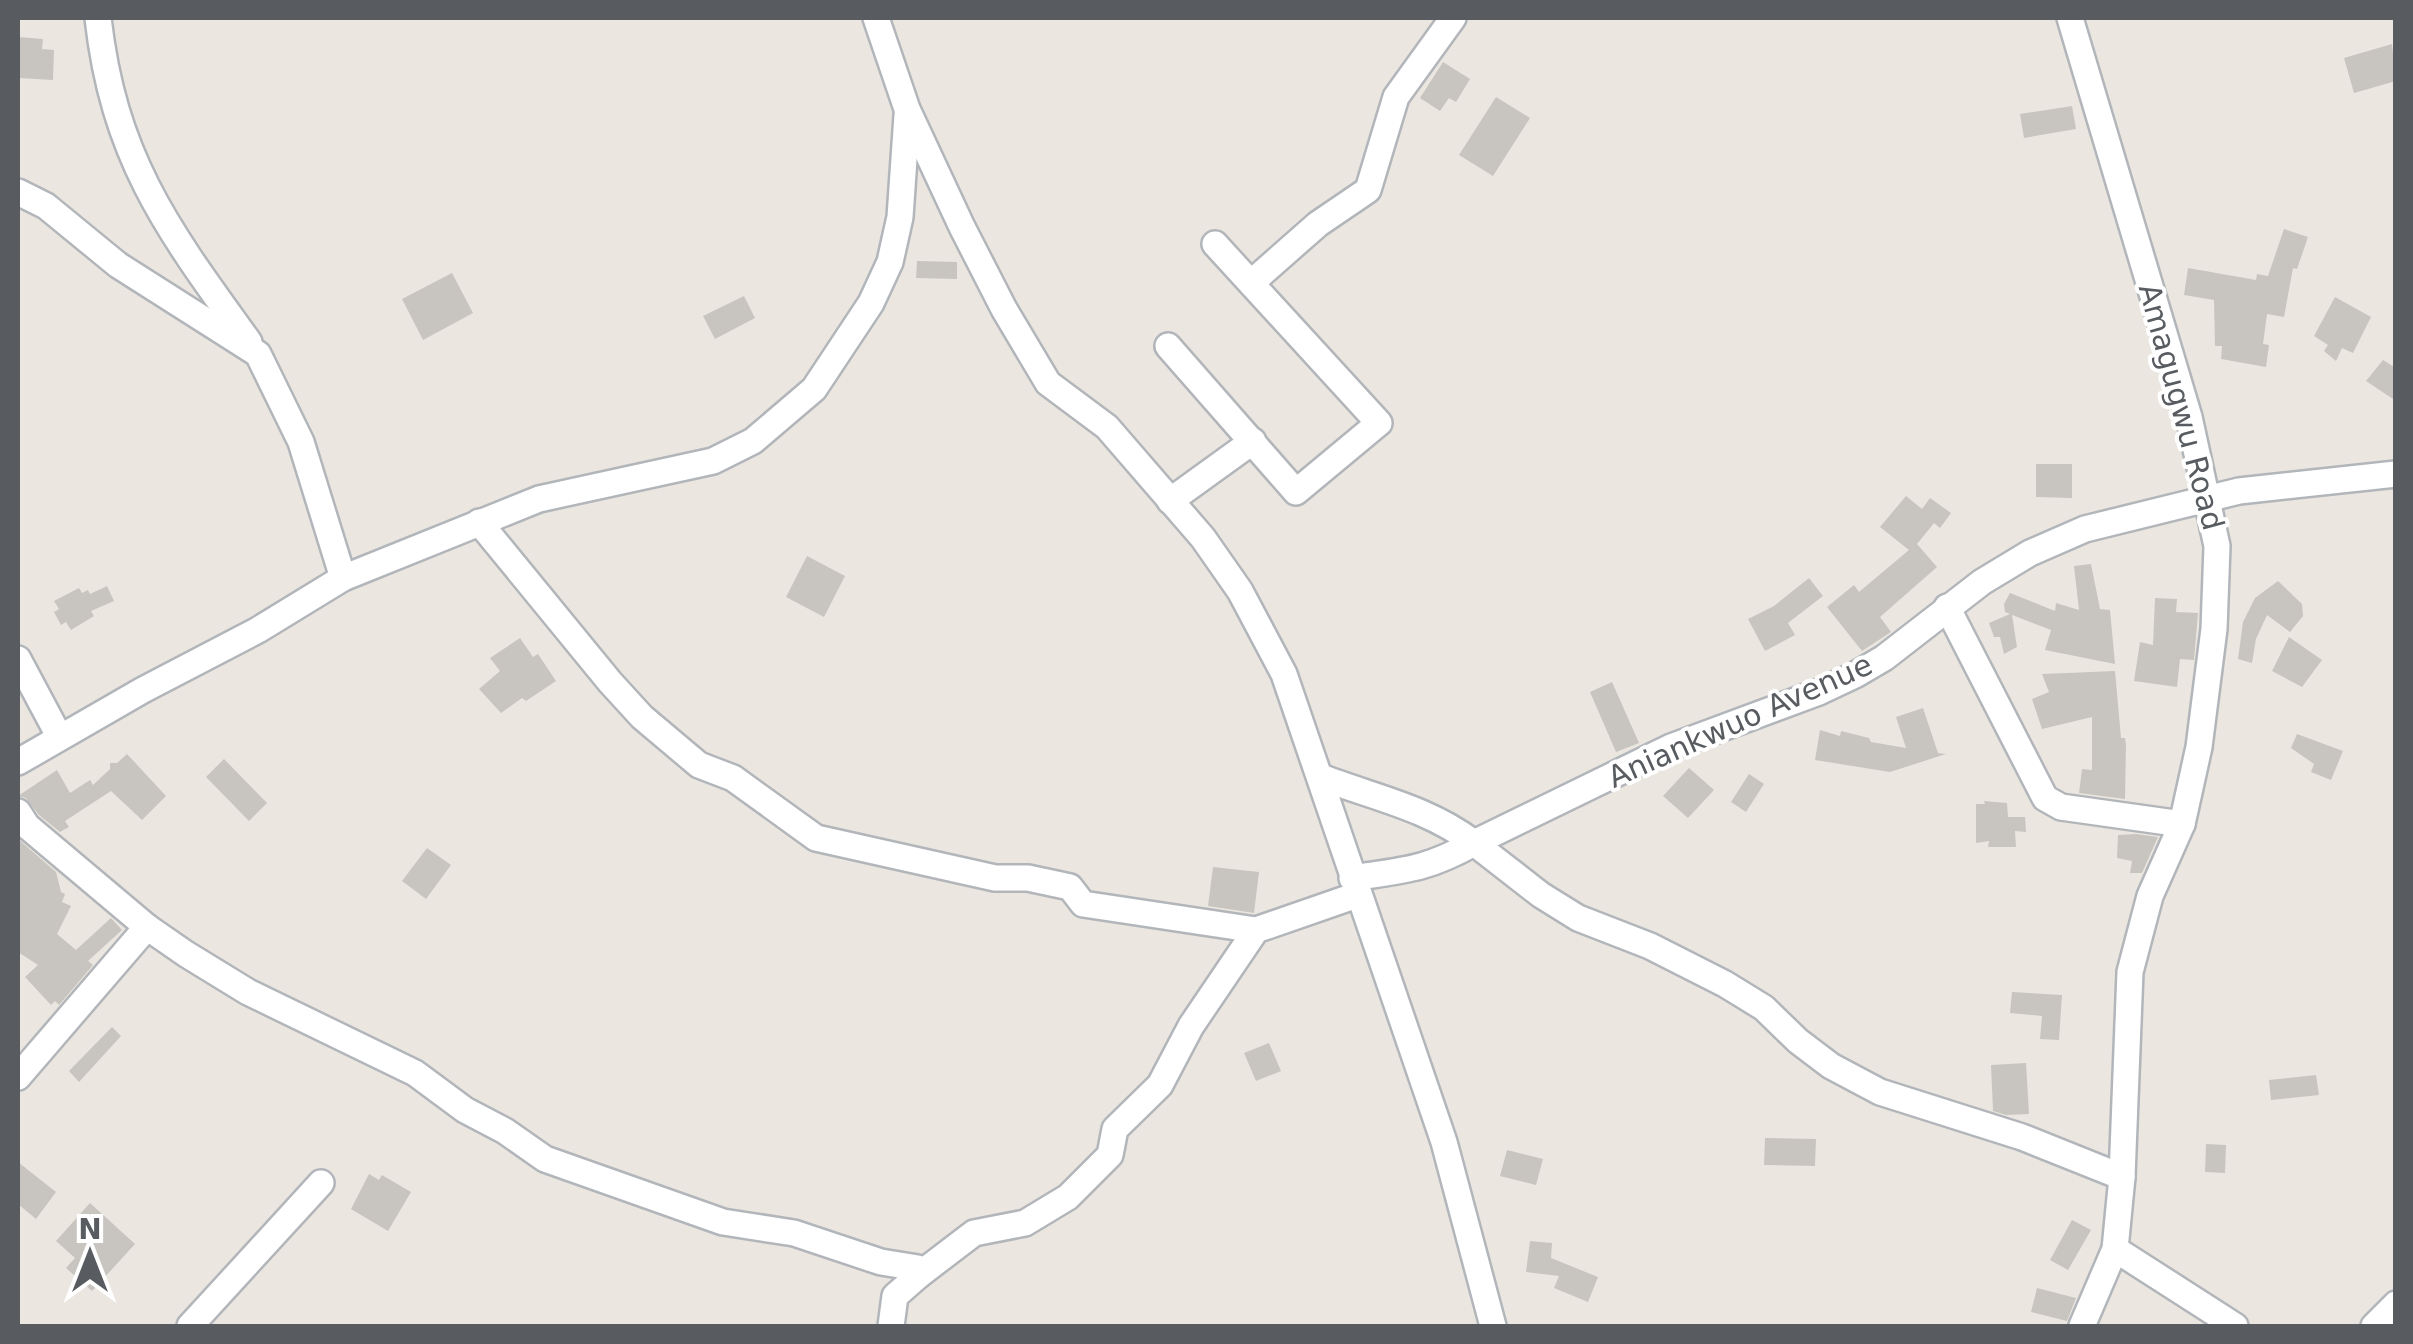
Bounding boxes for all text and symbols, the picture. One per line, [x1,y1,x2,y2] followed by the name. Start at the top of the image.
[2132,280,2231,534] street label: Amagugwu Road
[1602,646,1877,795] street label: Aniankwuo Avenue
[40,1204,140,1304] north arrow
[78,1213,102,1246] text: N

